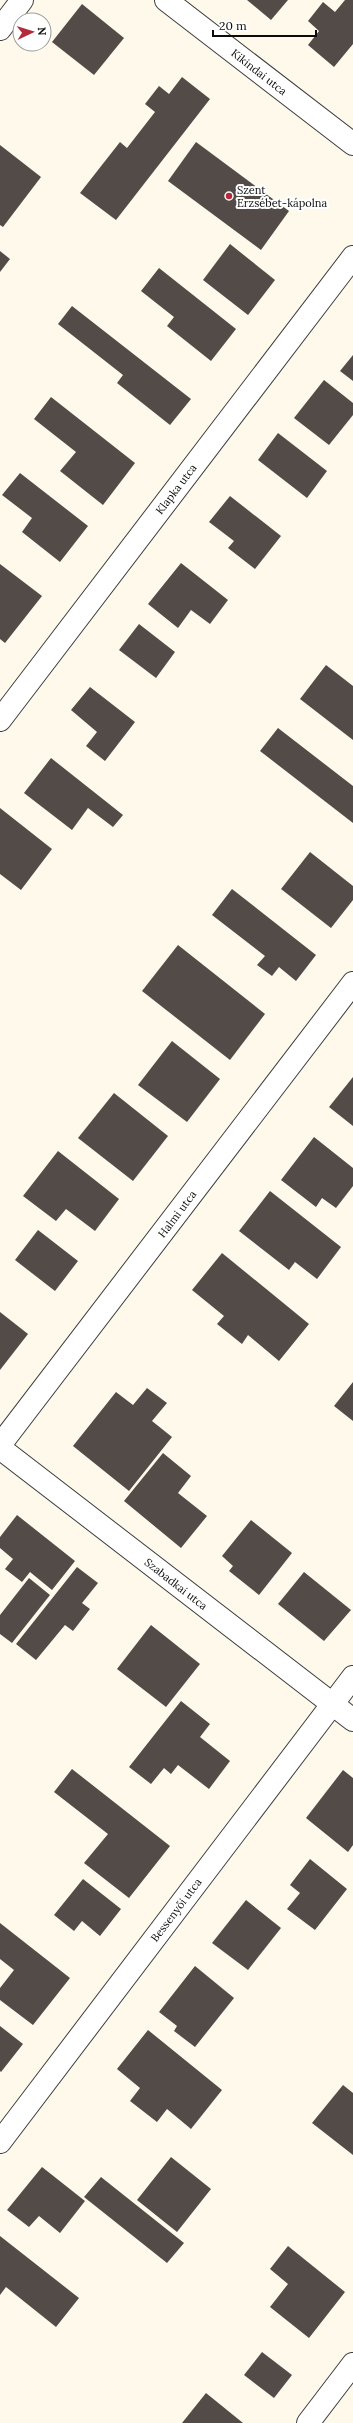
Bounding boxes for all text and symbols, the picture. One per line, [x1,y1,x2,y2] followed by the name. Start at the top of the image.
[12,12,52,52] north arrow
[213,12,316,38] scale bar
[219,18,247,33] text: 20 m
[35,27,49,37] text: N
[228,46,290,98] street label: Kikindai utca
[237,183,327,210] place label: Szent Erzsébet-kápolna
[224,191,234,201] marker: Szent Erzsébet-kápolna
[152,461,200,517] street label: Klapka utca
[155,1187,199,1240] street label: Halmi utca
[142,1555,211,1613] street label: Szabadkai utca
[148,1875,205,1945] street label: Bessenyői utca

